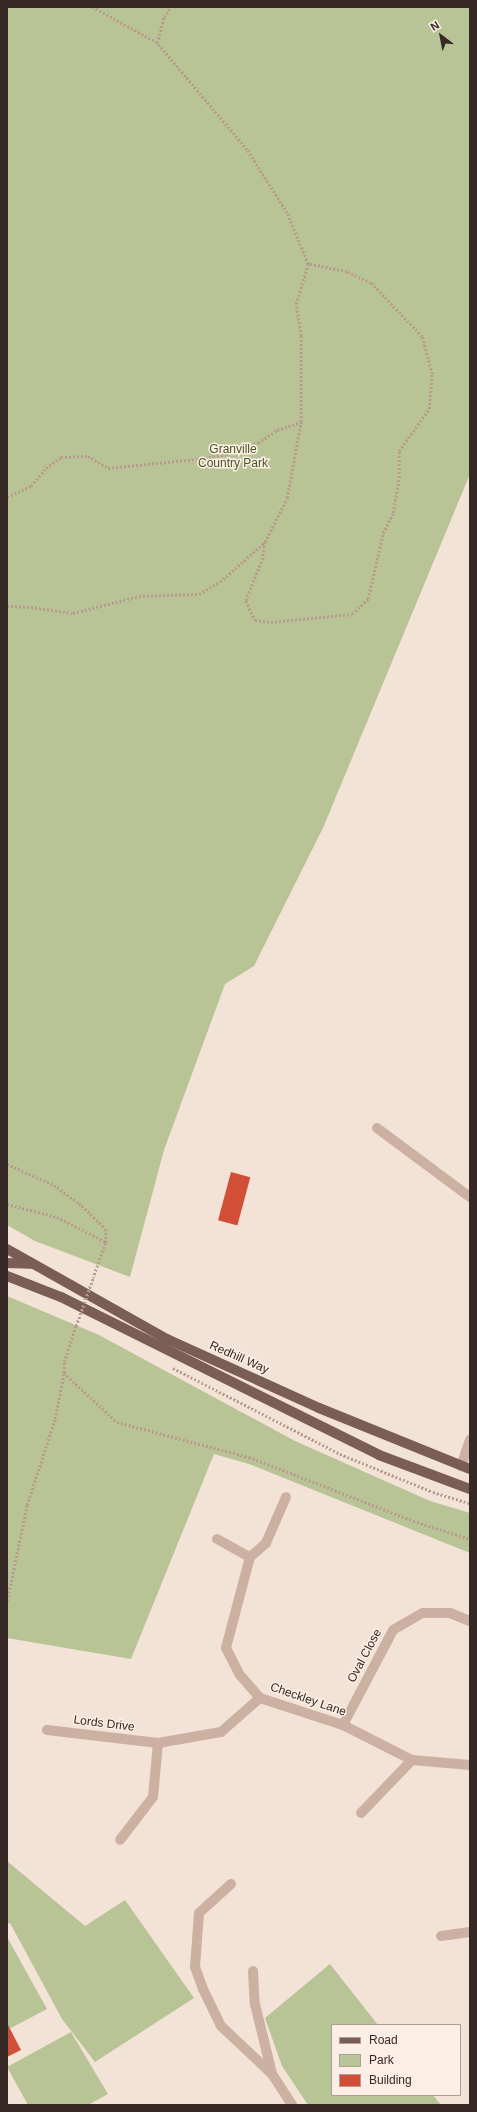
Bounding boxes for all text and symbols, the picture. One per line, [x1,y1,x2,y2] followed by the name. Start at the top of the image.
[421,16,461,56] north arrow
[428,19,441,33] text: N
[198,443,268,471] park label: Granville Country Park
[207,1338,271,1378] street label: Redhill Way
[345,1627,385,1685] street label: Oval Close
[268,1680,348,1720] street label: Checkley Lane
[73,1713,135,1735] street label: Lords Drive
[331,2024,461,2096] legend
[369,2033,398,2047] text: Road
[369,2053,394,2067] text: Park
[369,2073,412,2087] text: Building

